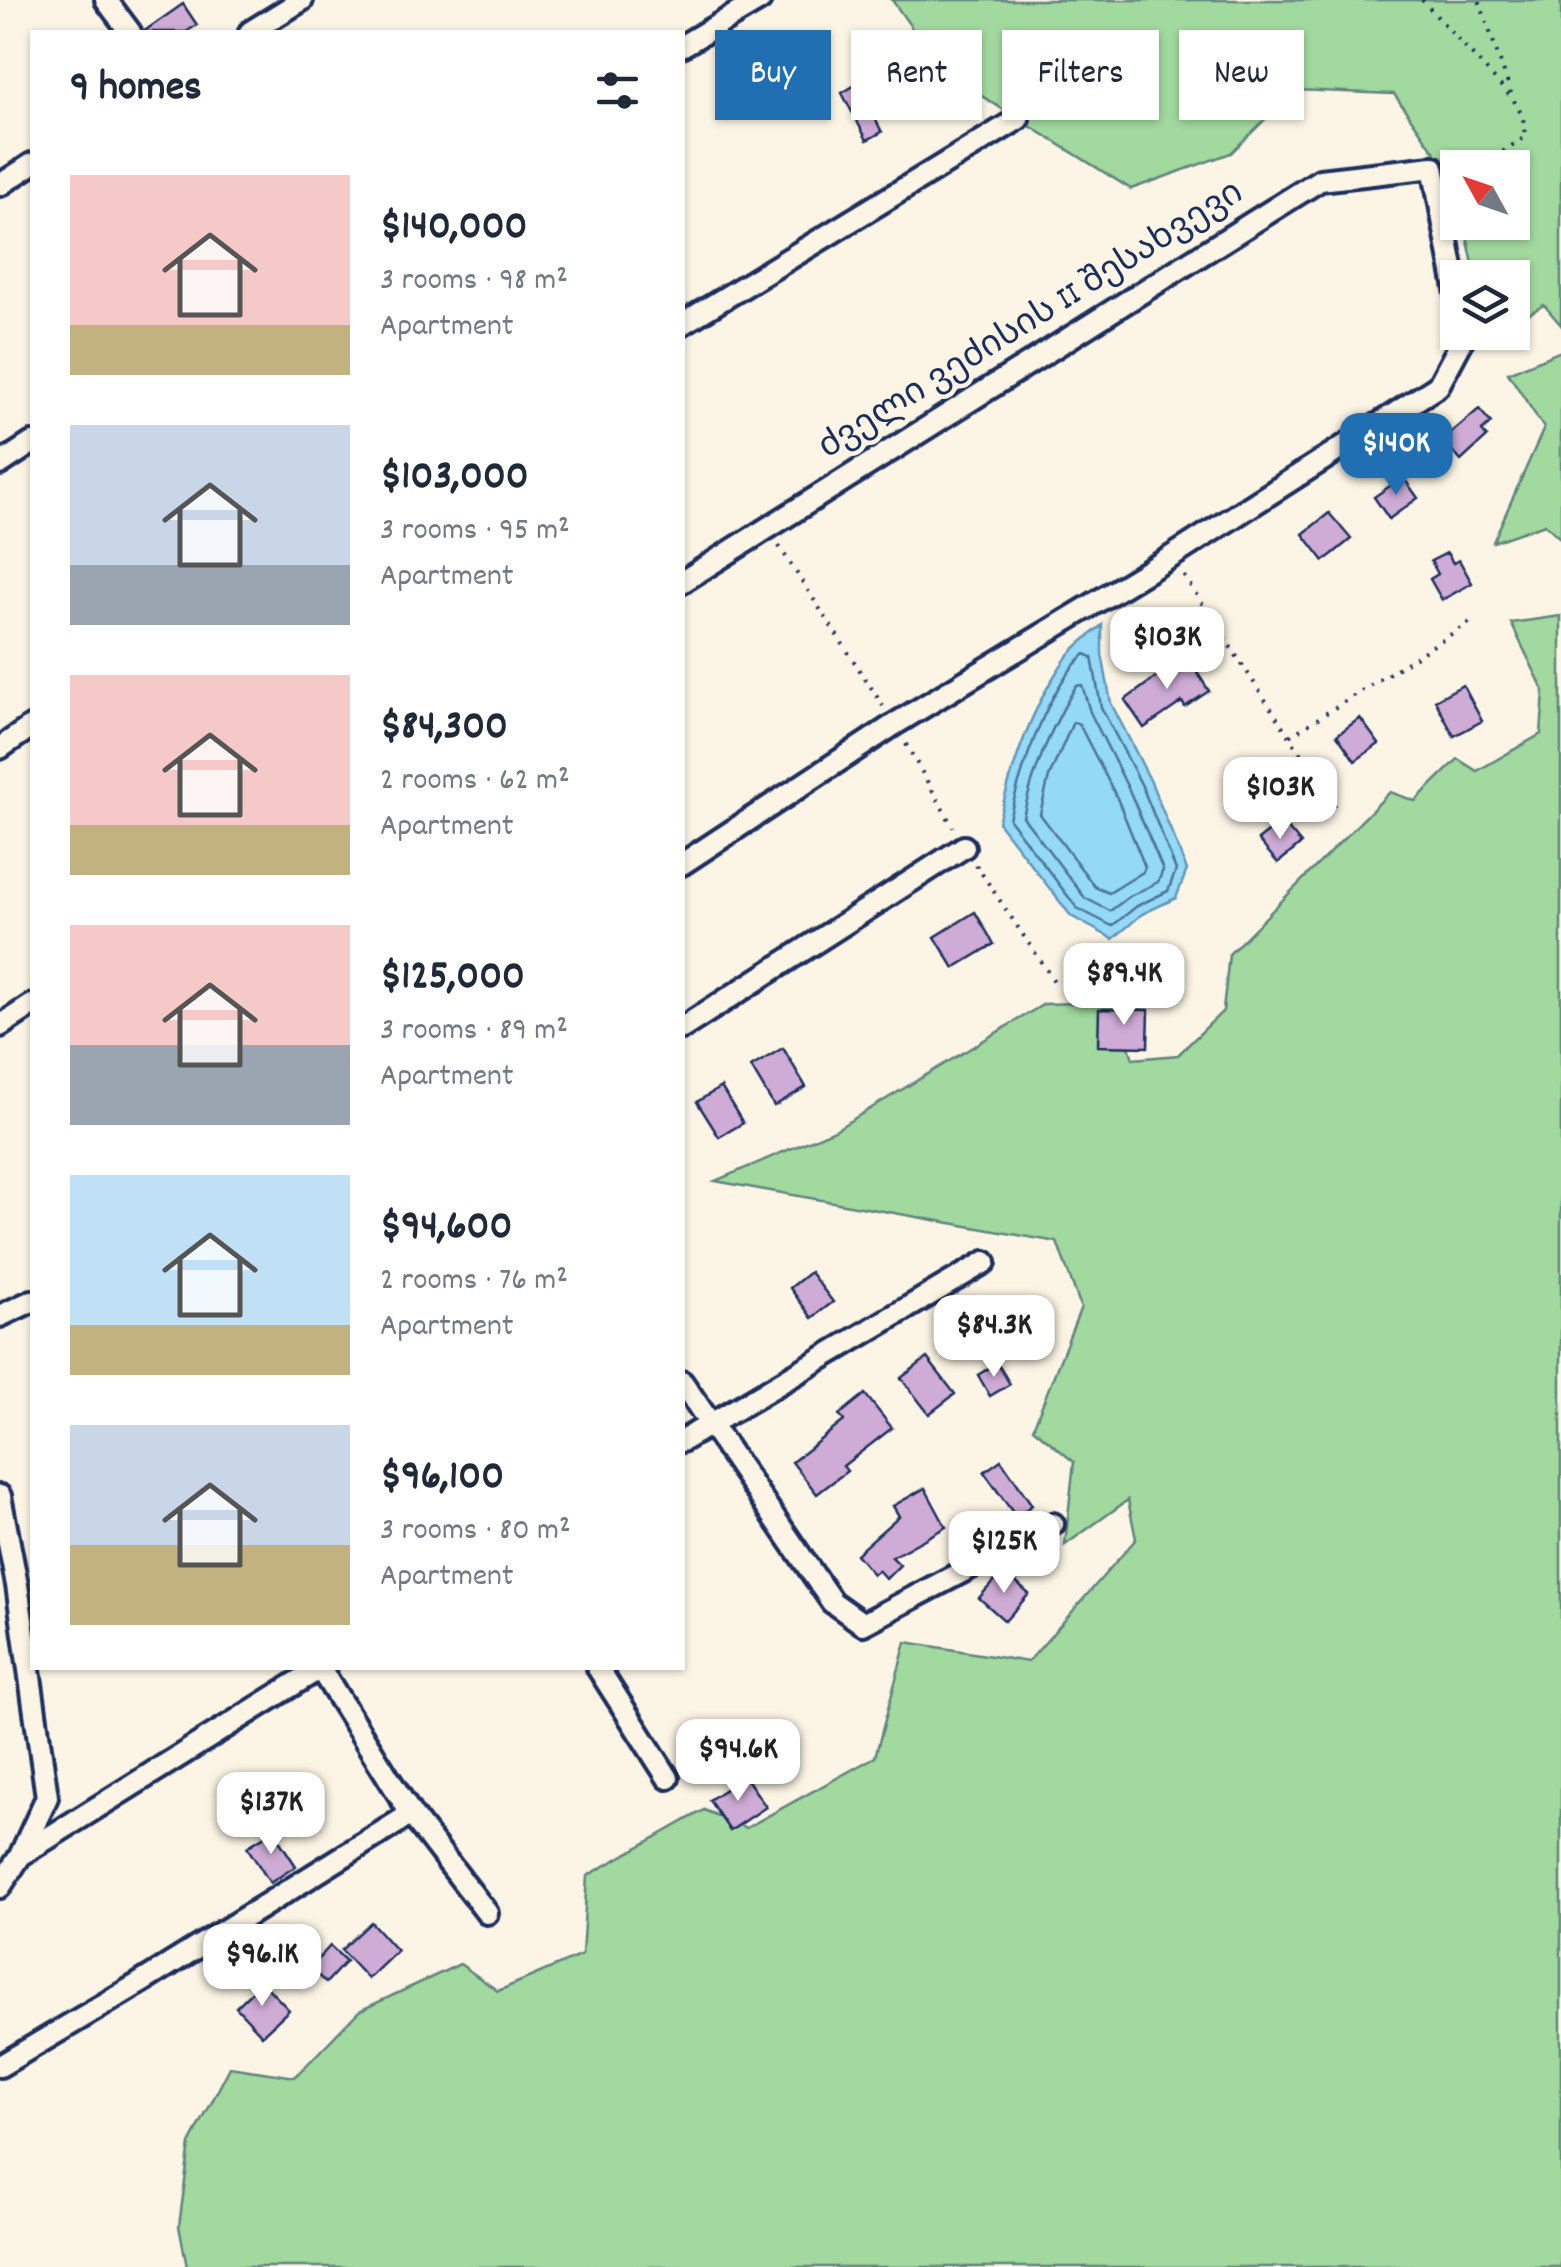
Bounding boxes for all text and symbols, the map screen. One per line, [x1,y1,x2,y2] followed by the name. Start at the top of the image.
[715,30,831,120] chip: Buy
[851,30,982,120] chip: Rent
[1002,30,1159,120] chip: Filters
[1179,30,1304,120] chip: New
[70,60,202,120] text: 9 homes
[590,63,645,118] icon: filters
[1440,150,1530,240] north arrow
[1440,150,1530,350] map controls
[810,170,1254,474] street label: ძველი ვეძისის II შესახვევი
[380,199,527,259] text: $140,000
[150,215,270,335] icon: home
[380,259,568,305] text: 3 rooms · 98 m²
[1440,260,1530,350] button: layers
[380,305,514,351] text: Apartment
[1326,413,1466,498] pin: $140K
[1362,422,1430,468] text: $140K
[380,449,529,509] text: $103,000
[150,465,270,585] icon: home
[380,509,570,555] text: 3 rooms · 95 m²
[380,555,514,601] text: Apartment
[1097,607,1237,692] pin: $103K
[1132,616,1202,662] text: $103K
[380,699,508,759] text: $84,300
[150,715,270,835] icon: home
[1210,757,1350,842] pin: $103K
[380,759,570,805] text: 2 rooms · 62 m²
[1245,766,1315,812] text: $103K
[380,805,514,851] text: Apartment
[1043,943,1205,1028] pin: $89.4K
[380,949,525,1009] text: $125,000
[1085,952,1163,998] text: $89.4K
[150,965,270,1085] icon: home
[380,1009,568,1055] text: 3 rooms · 89 m²
[380,1055,514,1101] text: Apartment
[380,1199,512,1259] text: $94,600
[150,1215,270,1335] icon: home
[380,1259,568,1305] text: 2 rooms · 76 m²
[913,1295,1075,1380] pin: $84.3K
[956,1304,1032,1350] text: $84.3K
[380,1305,514,1351] text: Apartment
[380,1449,504,1509] text: $96,100
[150,1465,270,1585] icon: home
[380,1509,571,1555] text: 3 rooms · 80 m²
[934,1511,1074,1596] pin: $125K
[971,1520,1037,1566] text: $125K
[380,1555,514,1601] text: Apartment
[657,1719,819,1804] pin: $94.6K
[698,1728,778,1774] text: $94.6K
[201,1772,341,1857] pin: $137K
[239,1781,303,1827] text: $137K
[181,1924,343,2009] pin: $96.1K
[225,1933,299,1979] text: $96.1K

